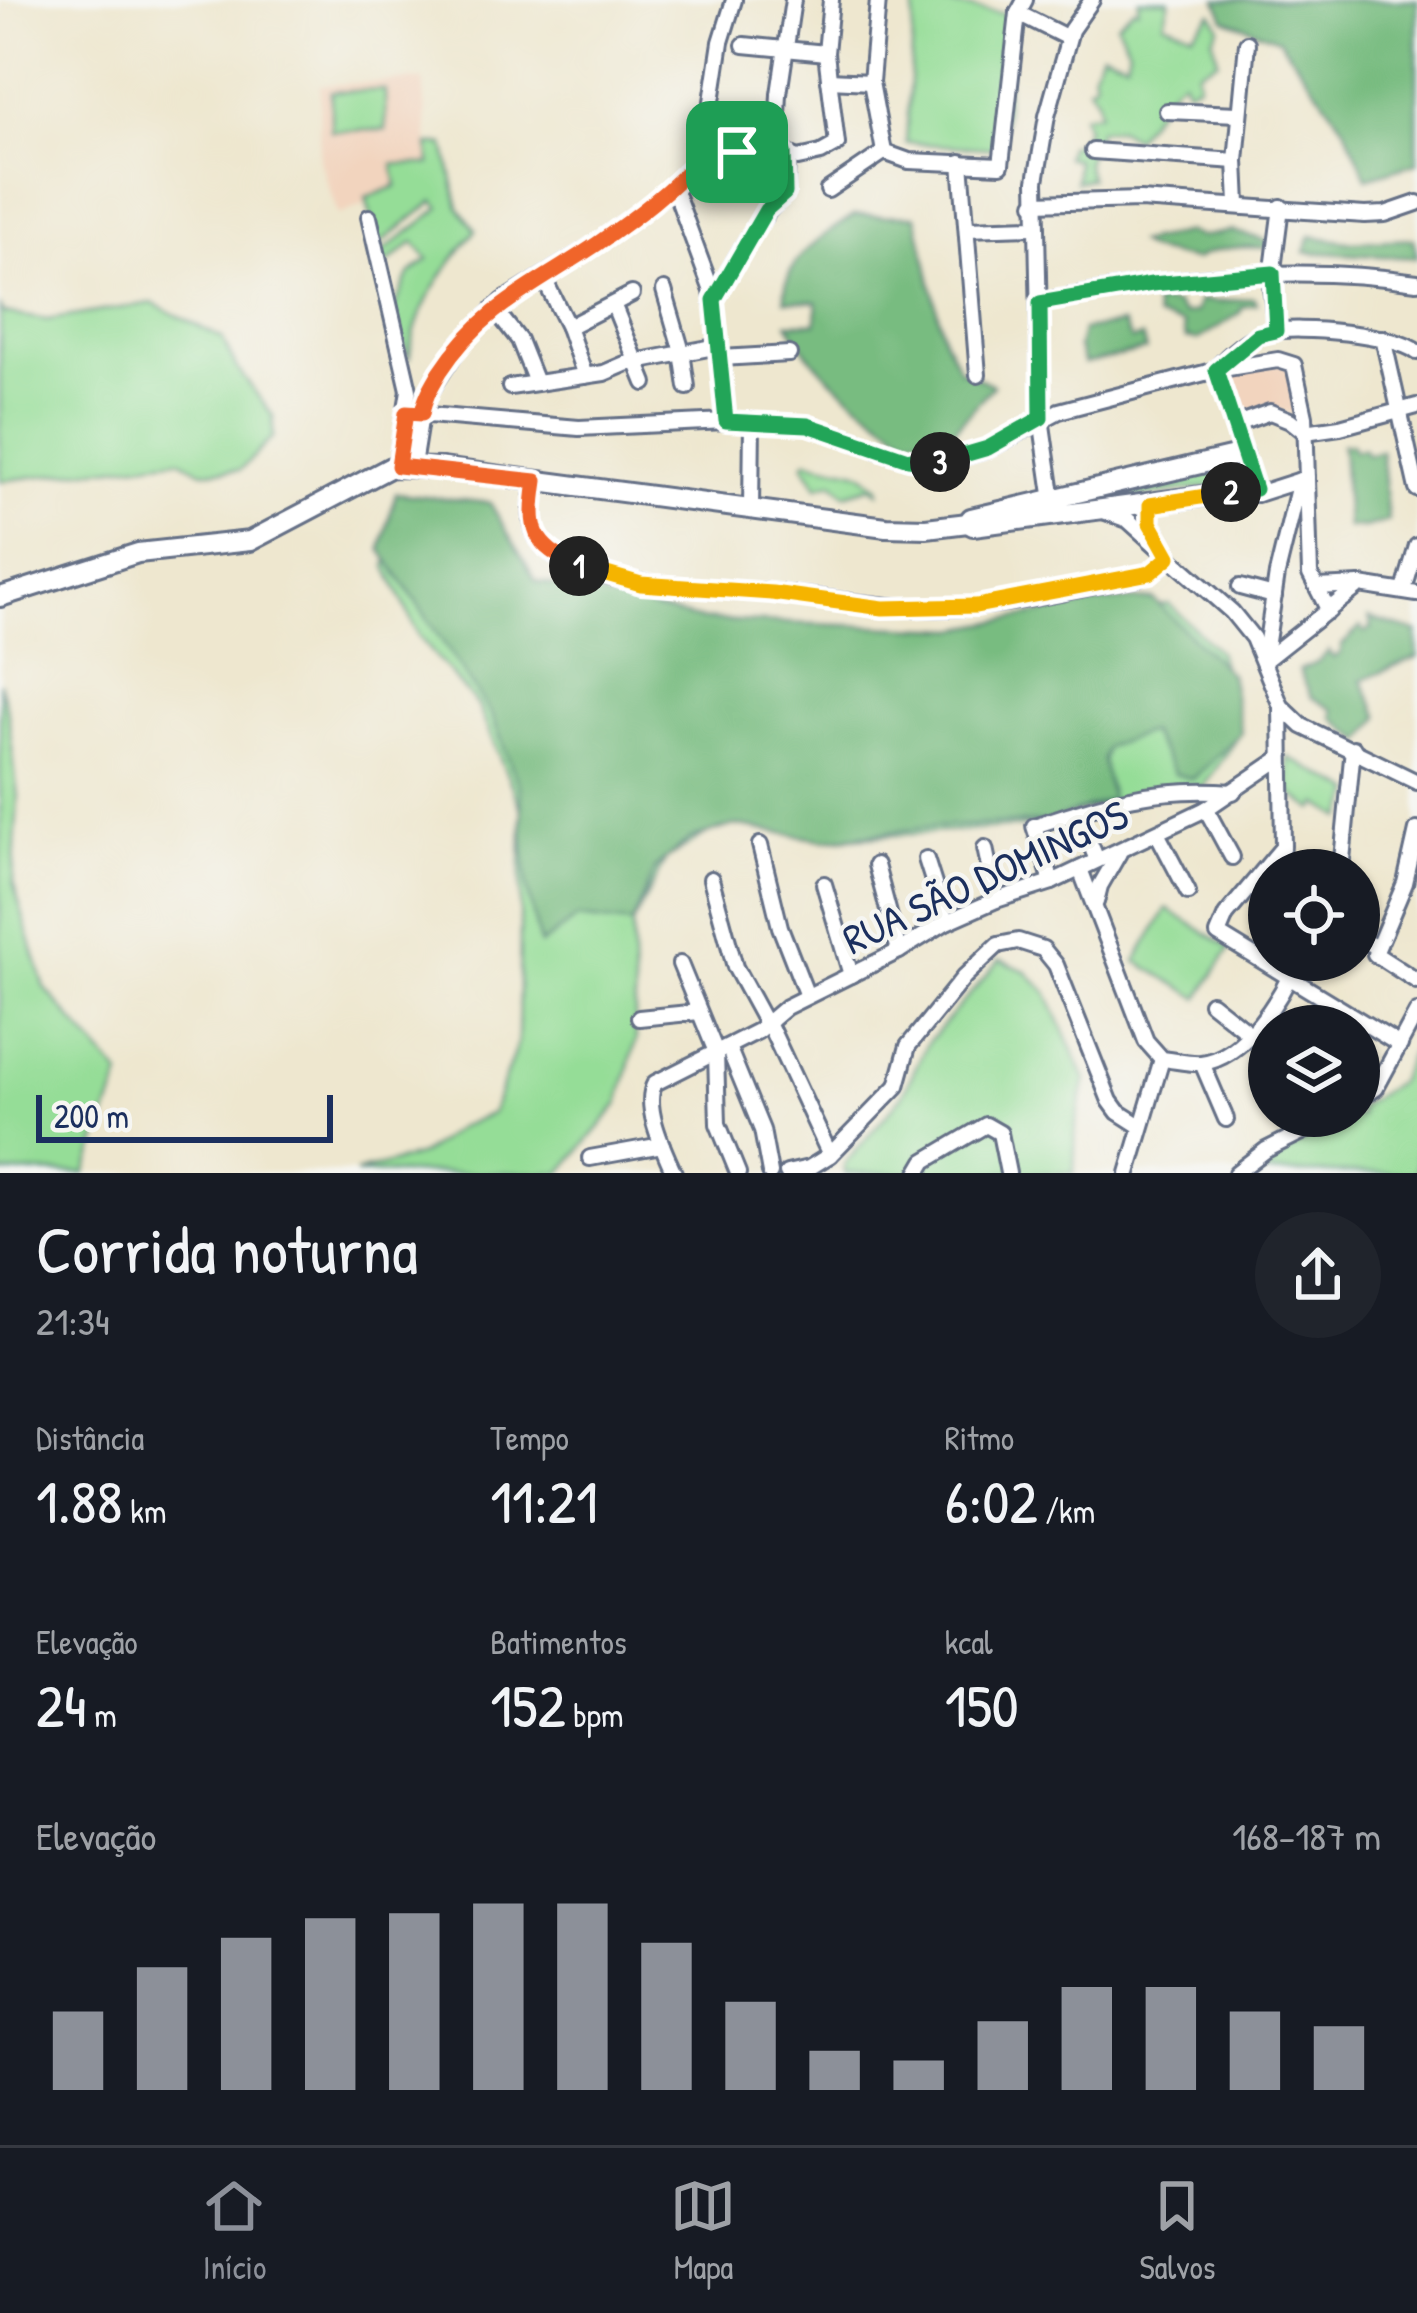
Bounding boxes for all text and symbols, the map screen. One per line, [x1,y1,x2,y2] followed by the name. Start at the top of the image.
[686,101,788,203] pin
[704,119,770,185] icon: arrive
[910,432,970,492] pin: 3
[933,440,947,484] text: 3
[1201,462,1261,522] pin: 2
[1223,470,1239,514] text: 2
[549,536,609,596] pin: 1
[573,544,585,588] text: 1
[833,785,1137,967] street label: RUA SÃO DOMINGOS
[1248,849,1380,1137] map controls
[1248,849,1380,981] button: locate
[1248,1005,1380,1137] button: layers
[36,1089,333,1142] scale bar
[54,1094,129,1138] text: 200 m
[36,1204,418,1294] text: Corrida noturna
[1255,1212,1381,1338] button: share
[36,1294,110,1347] text: 21:34
[36,1416,144,1460] text: Distância
[490,1416,569,1460] text: Tempo
[945,1416,1014,1460] text: Ritmo
[36,1460,123,1542] text: 1.88
[490,1460,598,1542] text: 11:21
[945,1460,1037,1542] text: 6:02
[123,1489,166,1533] text: km
[1037,1489,1095,1533] text: /km
[36,1620,138,1664] text: Elevação
[490,1620,627,1664] text: Batimentos
[945,1620,993,1664] text: kcal
[36,1664,87,1746] text: 24
[490,1664,566,1746] text: 152
[945,1664,1019,1746] text: 150
[87,1693,117,1737] text: m
[566,1693,623,1737] text: bpm
[36,1809,156,1862] text: Elevação
[1232,1809,1381,1862] text: 168–187 m
[201,2173,267,2289] tab: Início
[670,2173,736,2289] tab: Mapa
[1139,2173,1216,2289] tab: Salvos

